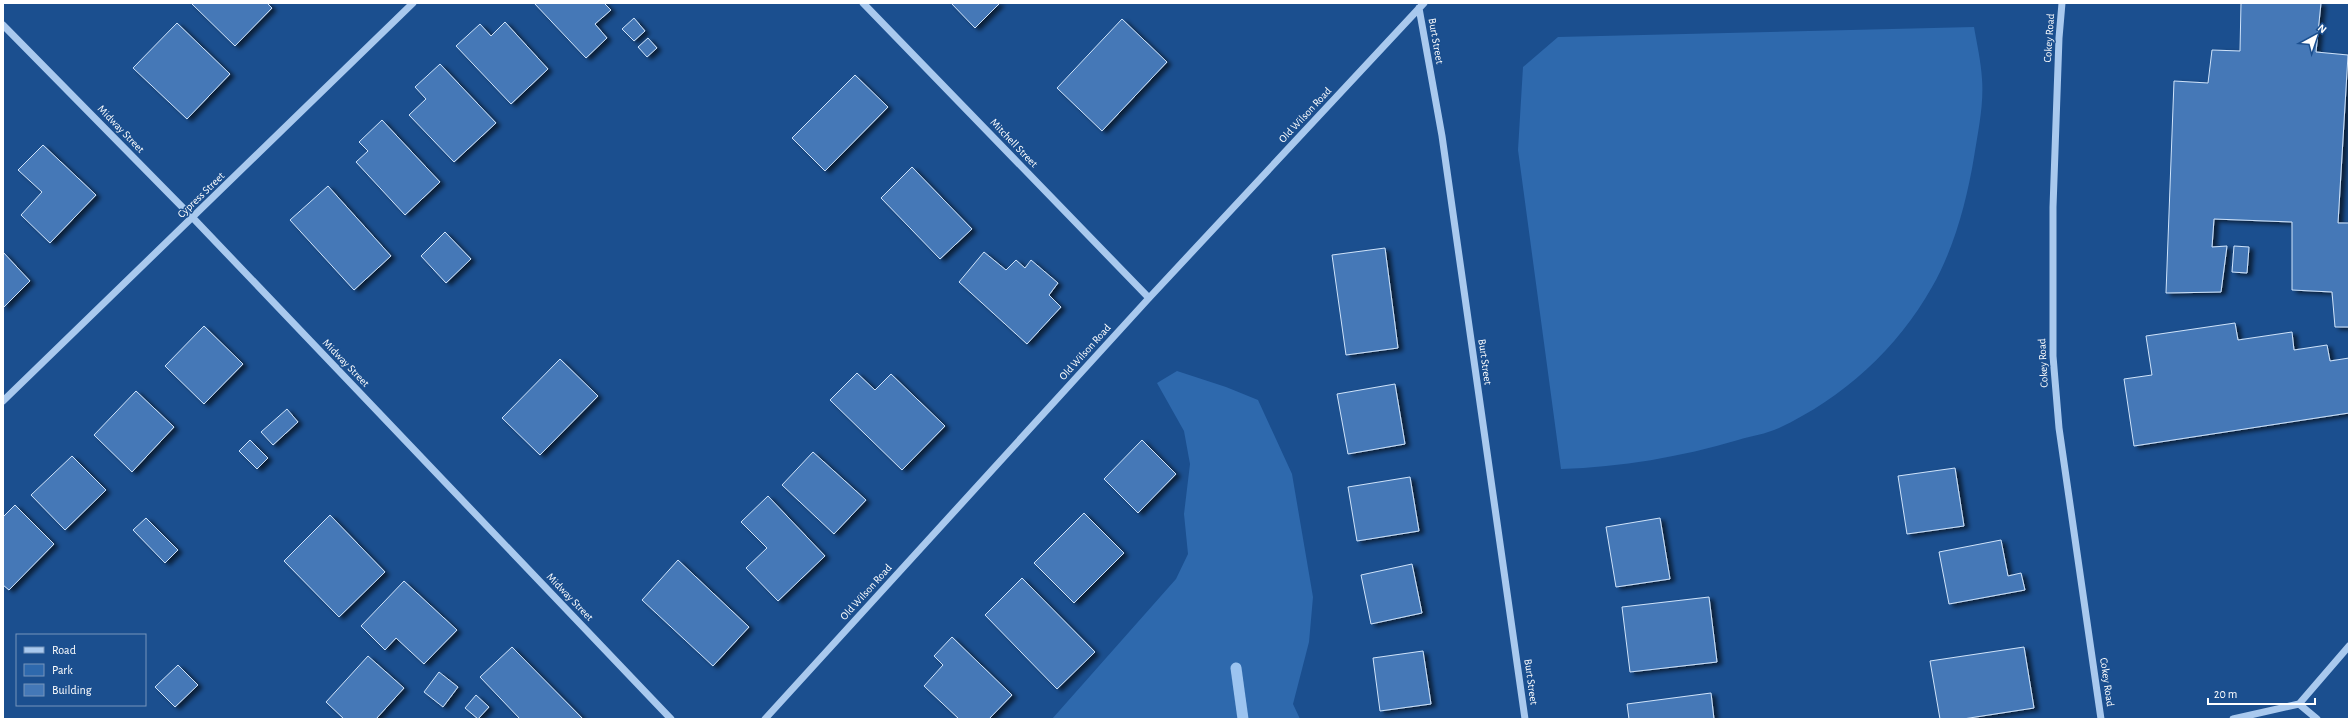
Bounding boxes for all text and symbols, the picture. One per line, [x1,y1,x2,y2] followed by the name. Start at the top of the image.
[2042,13,2056,63] street label: Cokey Road
[2296,16,2336,56] north arrow
[1427,17,1446,65] street label: Burt Street
[2316,22,2329,35] text: N
[1277,85,1333,145] street label: Old Wilson Road
[96,103,147,155] street label: Midway Street
[988,117,1040,170] street label: Mitchell Street
[176,170,227,220] street label: Cypress Street
[1057,322,1113,382] street label: Old Wilson Road
[321,337,372,389] street label: Midway Street
[1476,338,1494,386] street label: Burt Street
[2036,338,2050,388] street label: Cokey Road
[838,562,894,622] street label: Old Wilson Road
[545,571,596,623] street label: Midway Street
[16,634,146,706] legend
[52,644,76,656] text: Road
[2098,657,2116,707] street label: Cokey Road
[1522,658,1540,706] street label: Burt Street
[52,664,73,676] text: Park
[2208,680,2315,706] scale bar
[52,684,92,696] text: Building
[2214,688,2237,700] text: 20 m

